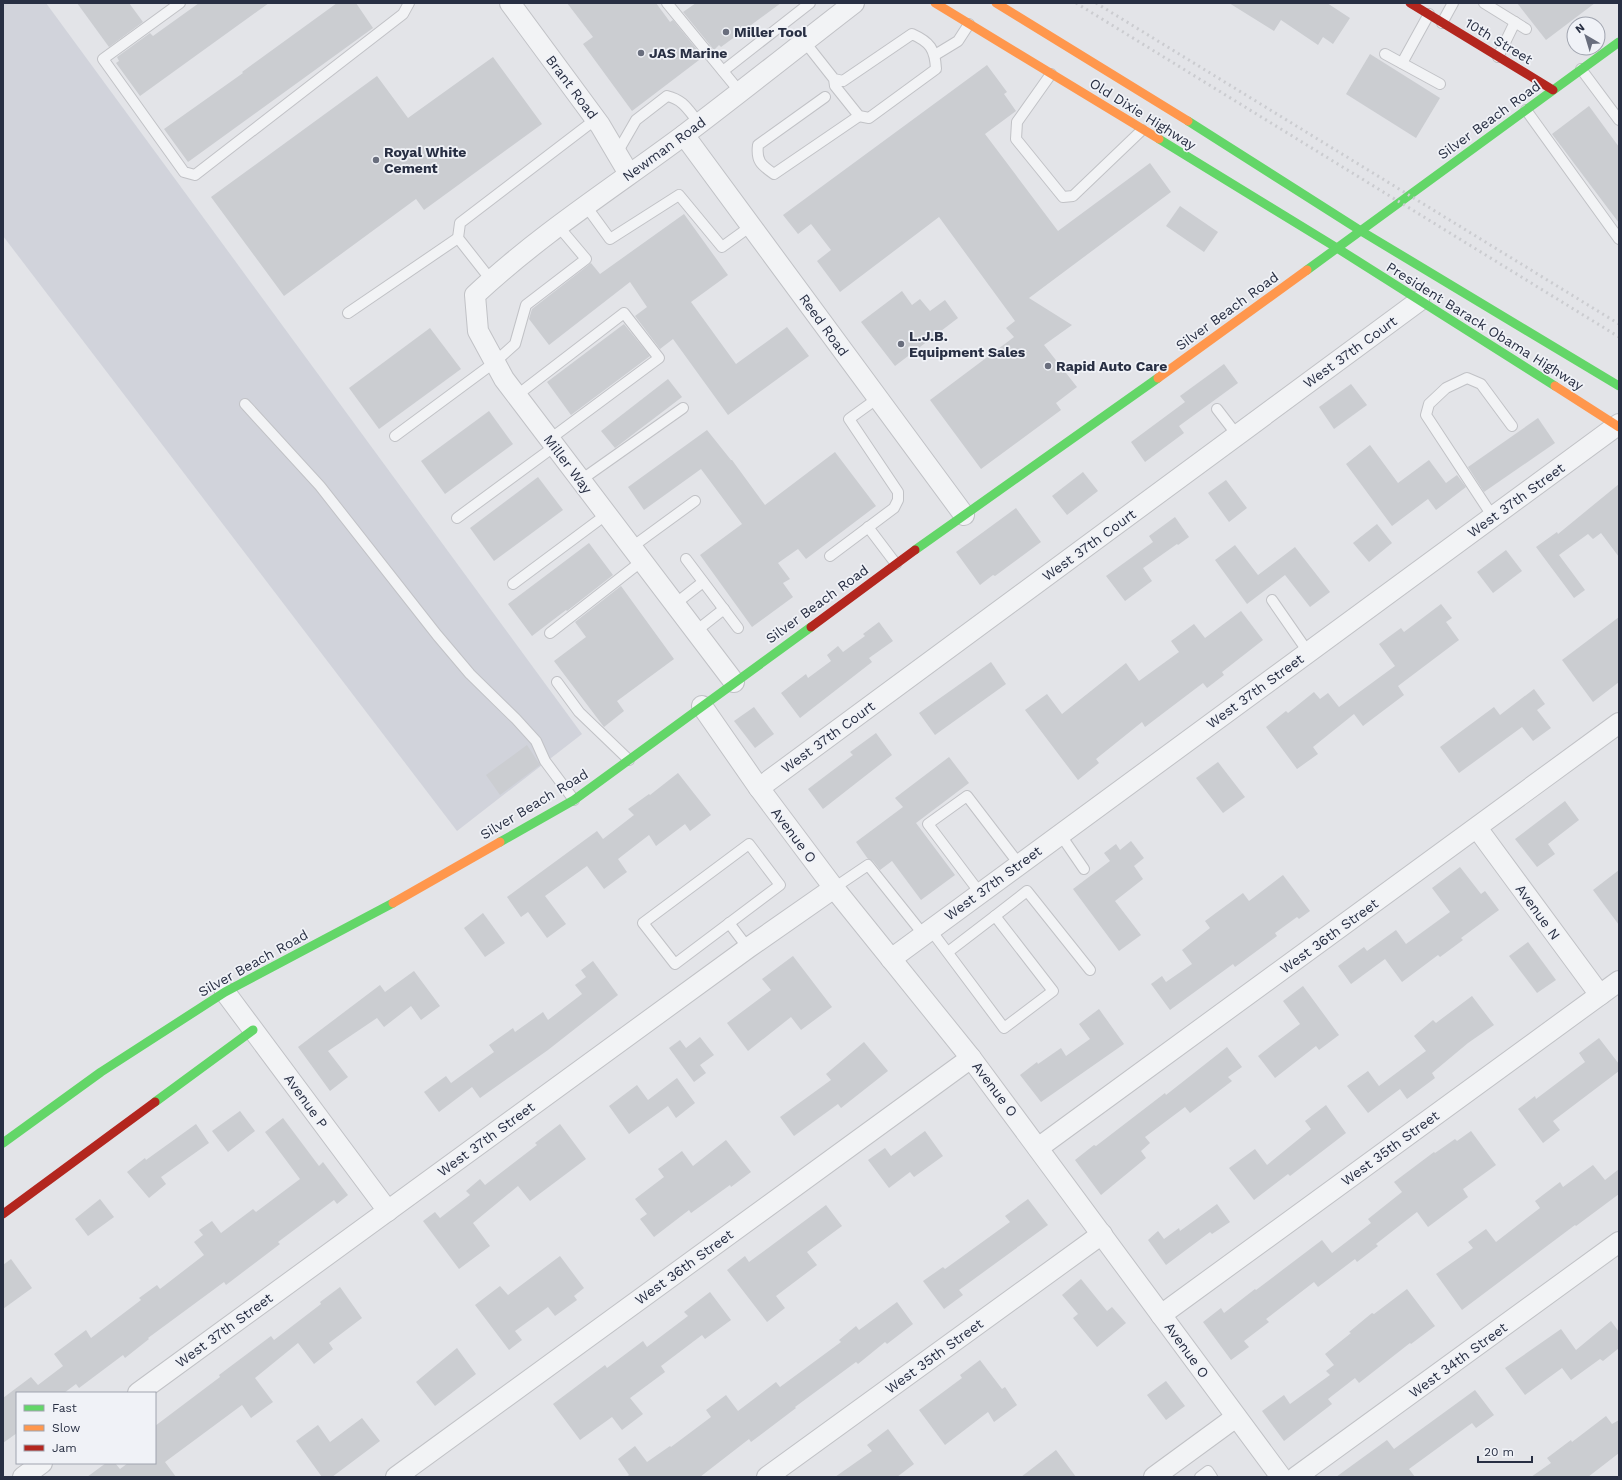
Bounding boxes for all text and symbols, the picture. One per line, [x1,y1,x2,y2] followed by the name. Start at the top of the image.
[1462,15,1536,67] street label: 10th Street
[1566,16,1606,56] north arrow
[1573,21,1587,36] text: N
[734,24,807,40] place label: Miller Tool
[721,27,731,37] marker: Miller Tool
[649,45,727,61] place label: JAS Marine
[636,48,646,58] marker: JAS Marine
[543,52,601,122] street label: Brant Road
[1087,75,1200,154] street label: Old Dixie Highway
[1435,77,1543,163] street label: Silver Beach Road
[619,114,709,184] street label: Newman Road
[384,144,466,176] place label: Royal White Cement
[371,155,381,165] marker: Royal White Cement
[1384,259,1587,394] street label: President Barack Obama Highway
[1173,268,1281,354] street label: Silver Beach Road
[796,291,852,359] street label: Reed Road
[1300,313,1400,391] street label: West 37th Court
[909,328,1026,360] place label: L.J.B. Equipment Sales
[896,339,906,349] marker: L.J.B. Equipment Sales
[1056,358,1167,374] place label: Rapid Auto Care
[1043,361,1053,371] marker: Rapid Auto Care
[541,431,596,497] street label: Miller Way
[1464,459,1568,541] street label: West 37th Street
[1039,506,1139,584] street label: West 37th Court
[763,561,871,647] street label: Silver Beach Road
[1203,650,1307,732] street label: West 37th Street
[778,698,878,776] street label: West 37th Court
[477,766,591,842] street label: Silver Beach Road
[768,804,820,866] street label: Avenue O
[941,842,1045,924] street label: West 37th Street
[1513,881,1563,943] street label: Avenue N
[1277,895,1381,977] street label: West 36th Street
[195,926,311,1000] street label: Silver Beach Road
[969,1058,1021,1120] street label: Avenue O
[281,1071,331,1131] street label: Avenue P
[434,1098,538,1180] street label: West 37th Street
[1338,1107,1442,1189] street label: West 35th Street
[632,1226,736,1308] street label: West 36th Street
[172,1289,276,1371] street label: West 37th Street
[882,1315,986,1397] street label: West 35th Street
[1161,1319,1213,1381] street label: Avenue O
[1406,1319,1510,1401] street label: West 34th Street
[16,1392,156,1464] legend
[52,1401,77,1415] text: Fast
[52,1421,80,1435] text: Slow
[1478,1438,1532,1464] scale bar
[52,1441,77,1455] text: Jam
[1484,1445,1514,1459] text: 20 m

